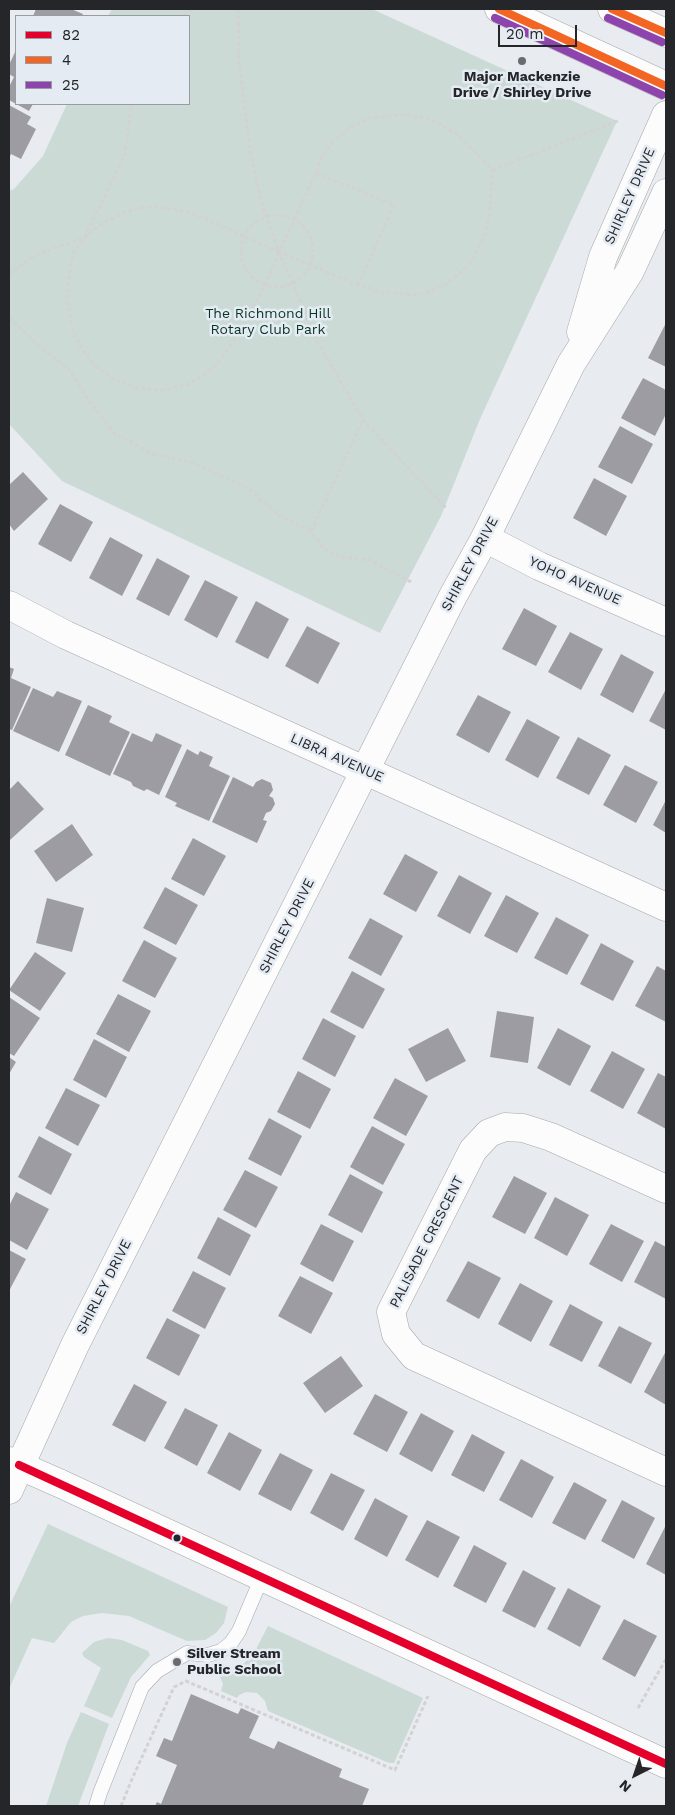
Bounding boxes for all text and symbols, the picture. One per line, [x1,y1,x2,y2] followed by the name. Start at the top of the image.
[15,15,190,105] legend
[500,15,579,47] scale bar
[506,25,544,43] text: 20 m
[62,26,80,44] text: 82
[62,51,71,69] text: 4
[516,55,528,67] marker: Major Mackenzie Drive / Shirley Drive
[453,69,591,102] place label: Major Mackenzie Drive / Shirley Drive
[62,76,79,94] text: 25
[601,145,659,247] street label: SHIRLEY DRIVE
[205,306,331,338] park label: The Richmond Hill Rotary Club Park
[438,514,502,614] street label: SHIRLEY DRIVE
[526,553,624,609] street label: YOHO AVENUE
[288,730,386,786] street label: LIBRA AVENUE
[256,876,318,976] street label: SHIRLEY DRIVE
[386,1173,468,1311] street label: PALISADE CRESCENT
[73,1237,135,1337] street label: SHIRLEY DRIVE
[172,1533,182,1543] unlabelled marker
[187,1646,281,1678] place label: Silver Stream Public School
[171,1656,183,1668] marker: Silver Stream Public School
[610,1750,660,1800] north arrow
[616,1777,634,1796] text: N

